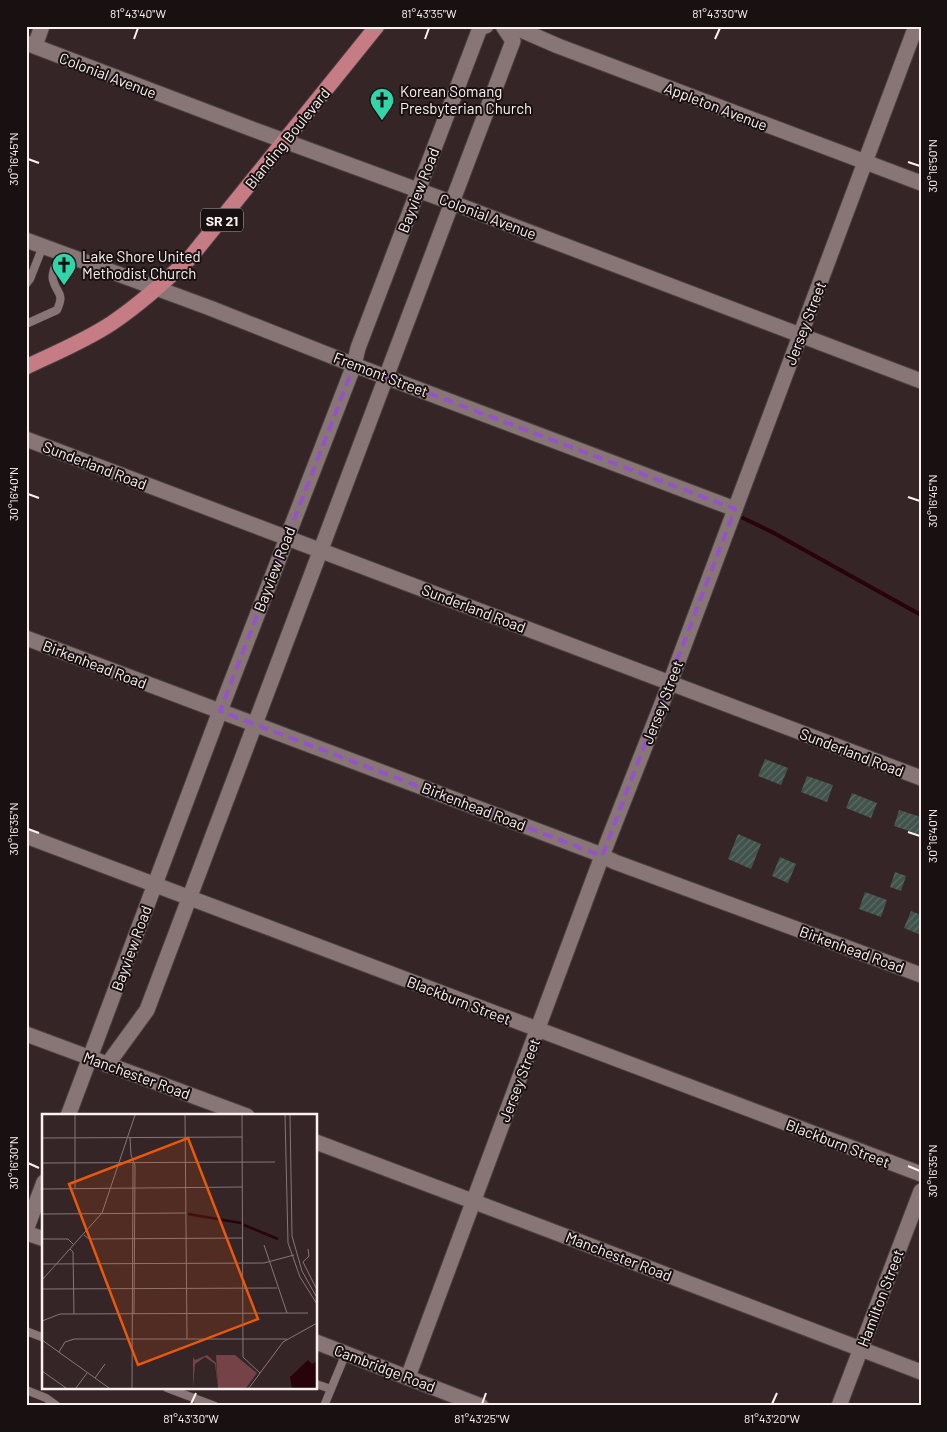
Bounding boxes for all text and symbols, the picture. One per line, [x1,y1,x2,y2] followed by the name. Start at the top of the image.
[110,6,166,20] text: 81°43'40"W
[401,6,457,20] text: 81°43'35"W
[692,6,748,20] text: 81°43'30"W
[57,48,159,102] street label: Colonial Avenue
[662,78,770,134] street label: Appleton Avenue
[400,82,532,117] place label: Korean Somang Presbyterian Church
[241,84,333,192] street label: Blanding Boulevard
[369,87,395,121] church icon: Korean Somang Presbyterian Church
[6,132,20,186] text: 30°16'45"N
[925,139,939,193] text: 30°16'50"N
[394,145,442,235] street label: Bayview Road
[437,189,539,243] street label: Colonial Avenue
[201,208,243,232] road number: SR 21
[82,247,201,282] place label: Lake Shore United Methodist Church
[51,252,77,286] church icon: Lake Shore United Methodist Church
[781,279,829,367] street label: Jersey Street
[331,348,431,400] street label: Fremont Street
[40,437,150,493] street label: Sunderland Road
[6,467,20,521] text: 30°16'40"N
[925,474,939,528] text: 30°16'45"N
[250,524,298,614] street label: Bayview Road
[419,580,529,636] street label: Sunderland Road
[40,636,150,692] street label: Birkenhead Road
[638,658,686,746] street label: Jersey Street
[797,724,907,780] street label: Sunderland Road
[419,778,529,834] street label: Birkenhead Road
[6,802,20,856] text: 30°16'35"N
[925,809,939,863] text: 30°16'40"N
[107,903,155,993] street label: Bayview Road
[797,922,907,976] street label: Birkenhead Road
[405,972,513,1028] street label: Blackburn Street
[495,1036,543,1124] street label: Jersey Street
[81,1047,193,1103] street label: Manchester Road
[42,1114,318,1390] inset map
[784,1115,892,1171] street label: Blackburn Street
[6,1136,20,1190] text: 30°16'30"N
[925,1144,939,1198] text: 30°16'35"N
[563,1228,675,1284] street label: Manchester Road
[853,1247,907,1349] street label: Hamilton Street
[332,1340,438,1396] street label: Cambridge Road
[163,1411,219,1425] text: 81°43'30"W
[454,1411,510,1425] text: 81°43'25"W
[744,1411,800,1425] text: 81°43'20"W

